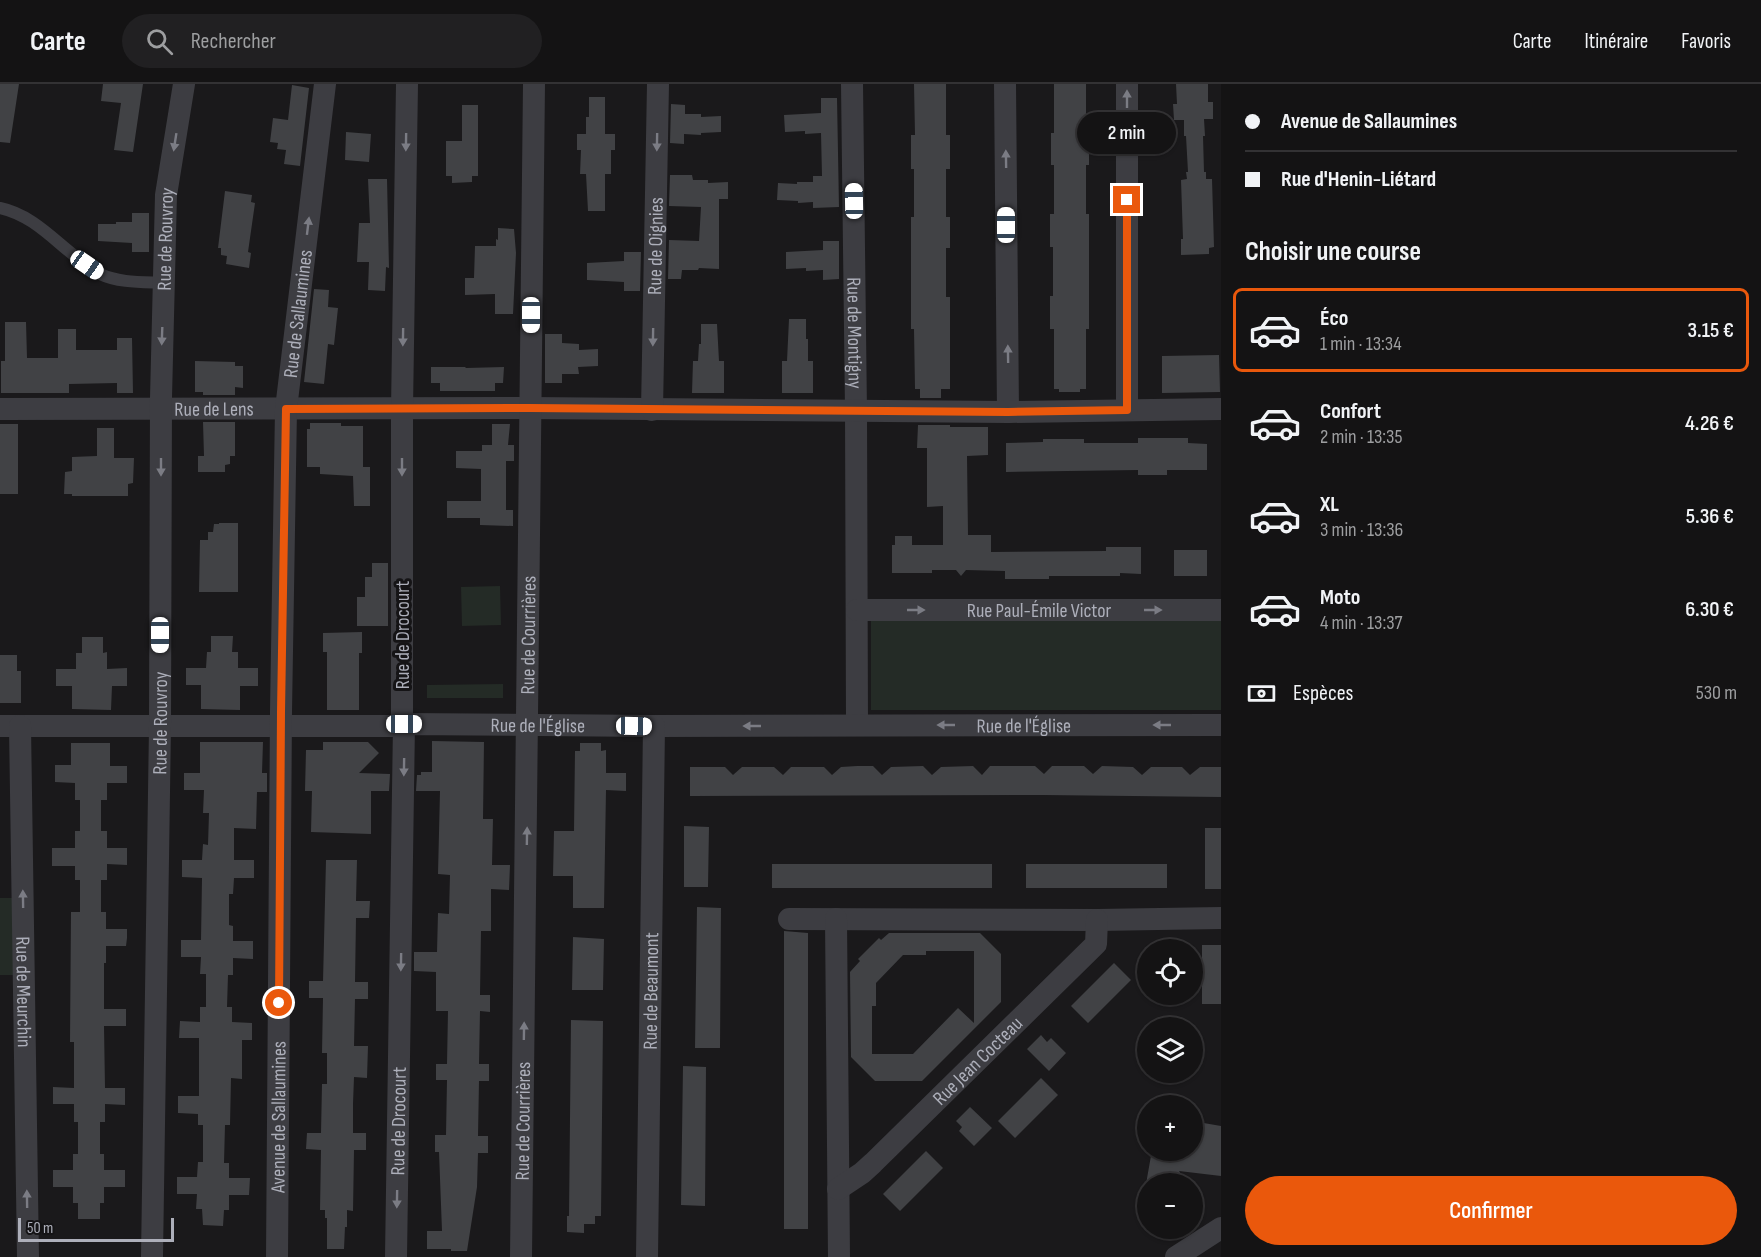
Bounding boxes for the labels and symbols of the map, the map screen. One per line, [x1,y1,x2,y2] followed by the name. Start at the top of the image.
[1122,90,1132,109] one-way arrow
[1078,113,1176,155] callout: 2 min
[170,132,179,151] one-way arrow
[401,133,411,152] one-way arrow
[652,133,661,152] one-way arrow
[1001,149,1010,168] one-way arrow
[845,183,863,219] car
[153,186,180,291] street label: Rue de Rouvroy
[1113,186,1140,213] route end
[643,197,669,295] street label: Rue de Oignies
[997,207,1015,243] car
[303,216,313,235] one-way arrow
[67,247,107,283] car
[279,249,318,379] street label: Rue de Sallaumines
[841,277,867,389] street label: Rue de Montigny
[522,297,540,333] car
[158,327,167,346] one-way arrow
[399,328,408,347] one-way arrow
[649,328,658,347] one-way arrow
[1003,344,1012,363] one-way arrow
[174,398,254,422] street label: Rue de Lens
[156,458,166,477] one-way arrow
[397,458,407,477] one-way arrow
[516,576,542,694] street label: Rue de Courrières
[391,581,415,689] street label: Rue de Drocourt
[967,599,1112,623] street label: Rue Paul-Émile Victor
[906,605,925,615] one-way arrow
[1143,605,1162,615] one-way arrow
[151,617,169,653] car
[148,671,173,775] street label: Rue de Rouvroy
[490,714,585,738] street label: Rue de l'Église
[976,714,1071,738] street label: Rue de l'Église
[386,715,422,733] car
[616,717,652,735] car
[937,720,956,730] one-way arrow
[1153,720,1172,730] one-way arrow
[742,721,761,731] one-way arrow
[399,757,409,776] one-way arrow
[522,826,531,845] one-way arrow
[18,889,27,908] one-way arrow
[639,932,664,1050] street label: Rue de Beaumont
[10,936,36,1048] street label: Rue de Meurchin
[396,952,406,971] one-way arrow
[265,989,292,1016] route start
[928,1012,1028,1111] street label: Rue Jean Cocteau
[519,1021,529,1040] one-way arrow
[266,1041,292,1194] street label: Avenue de Sallaumines
[511,1062,536,1180] street label: Rue de Courrières
[386,1066,412,1176] street label: Rue de Drocourt
[22,1189,32,1208] one-way arrow
[392,1189,402,1208] one-way arrow
[18,1215,174,1242] scale bar

